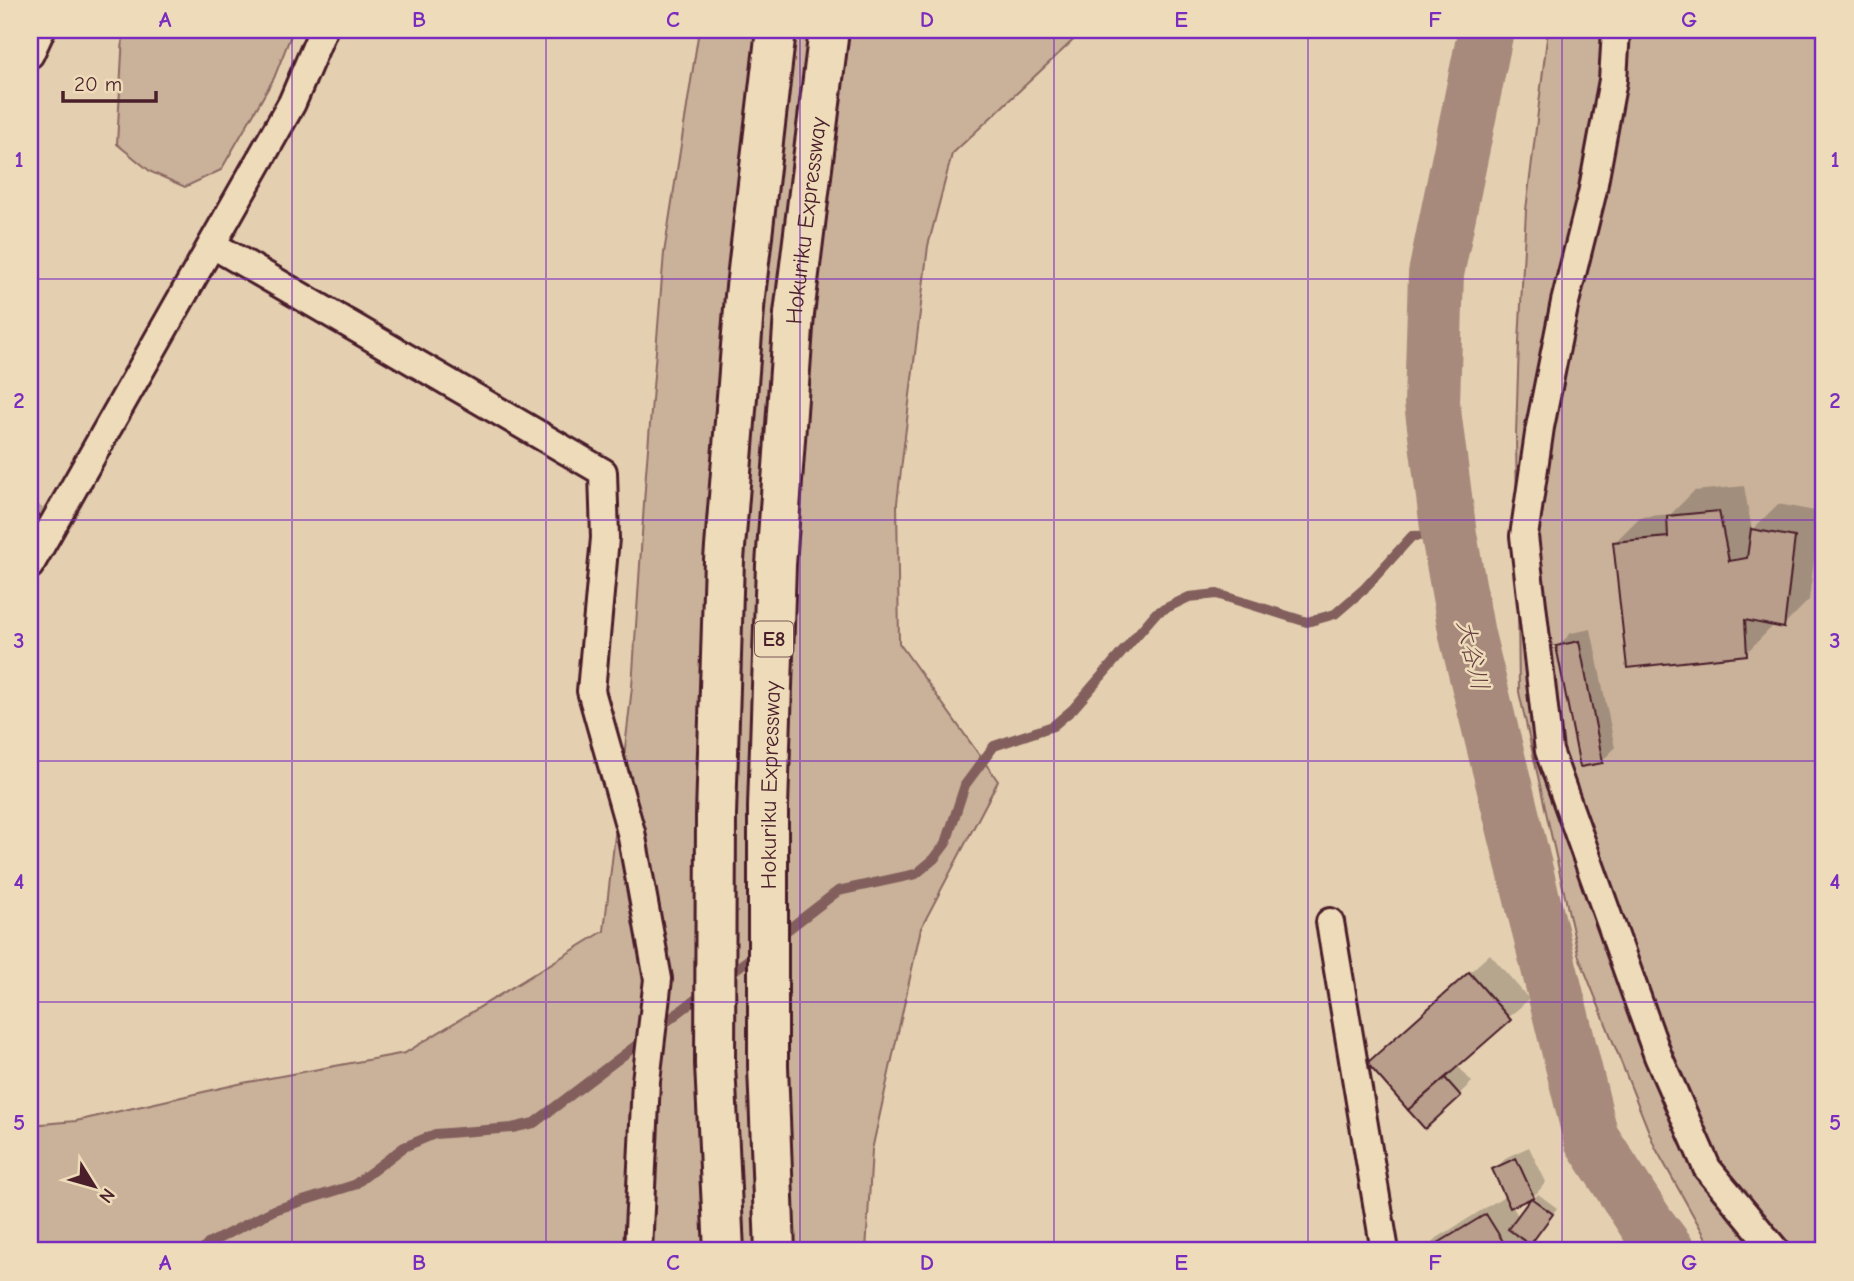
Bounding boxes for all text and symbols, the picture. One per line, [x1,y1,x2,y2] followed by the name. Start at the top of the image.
[159,6,172,33] text: A
[412,6,426,33] text: B
[666,6,680,33] text: C
[920,6,934,33] text: D
[1174,6,1188,33] text: E
[1428,6,1442,33] text: F
[1681,6,1697,33] text: G
[63,60,156,104] scale bar
[74,72,122,96] text: 20 m
[780,115,832,325] street label: Hokuriku Expressway
[14,146,24,173] text: 1
[1830,146,1840,173] text: 1
[13,387,25,414] text: 2
[1829,387,1841,414] text: 2
[1451,617,1495,693] water label: 大谷川
[755,622,793,656] road number: E8
[13,627,25,654] text: 3
[1829,627,1841,654] text: 3
[754,680,786,889] street label: Hokuriku Expressway
[14,868,25,895] text: 4
[1830,868,1841,895] text: 4
[13,1109,25,1136] text: 5
[1829,1109,1841,1136] text: 5
[60,1152,130,1222] north arrow
[94,1184,119,1207] text: N
[159,1249,172,1276] text: A
[412,1249,426,1276] text: B
[666,1249,680,1276] text: C
[920,1249,934,1276] text: D
[1174,1249,1188,1276] text: E
[1428,1249,1442,1276] text: F
[1681,1249,1697,1276] text: G

